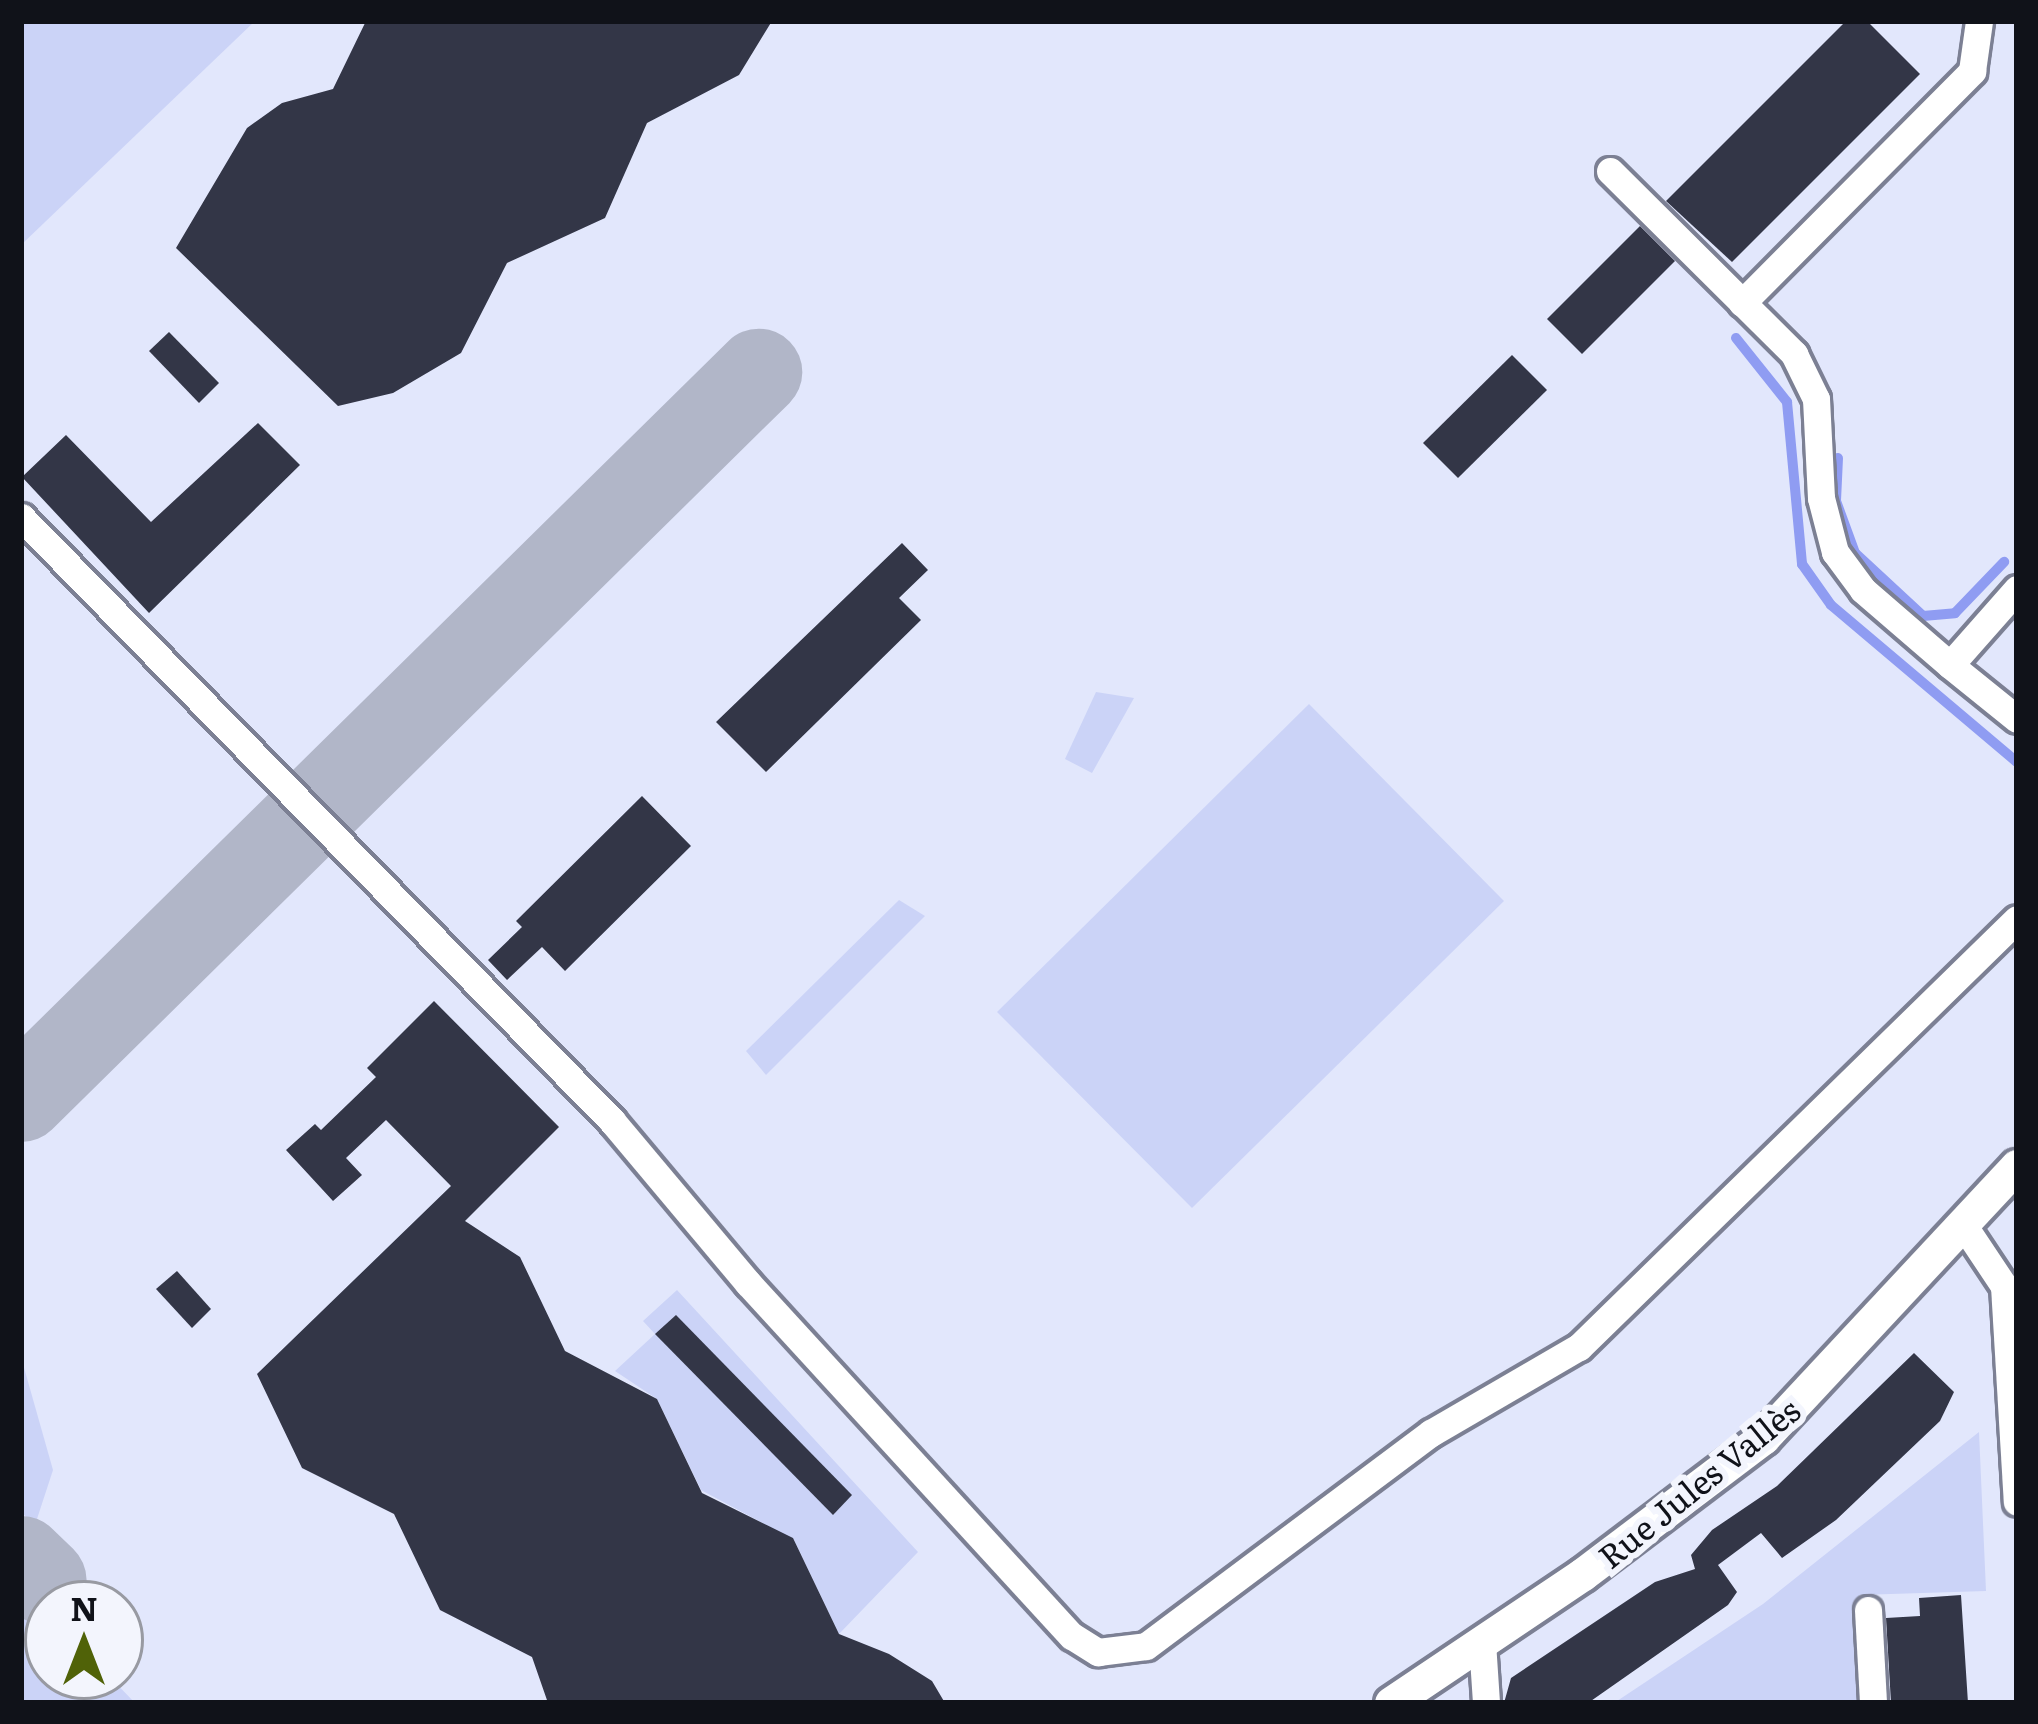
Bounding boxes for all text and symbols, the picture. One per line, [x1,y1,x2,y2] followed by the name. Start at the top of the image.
[1589,1389,1807,1575] street label: Rue Jules Vallès
[24,1580,144,1700] north arrow
[70,1582,98,1631] text: N

